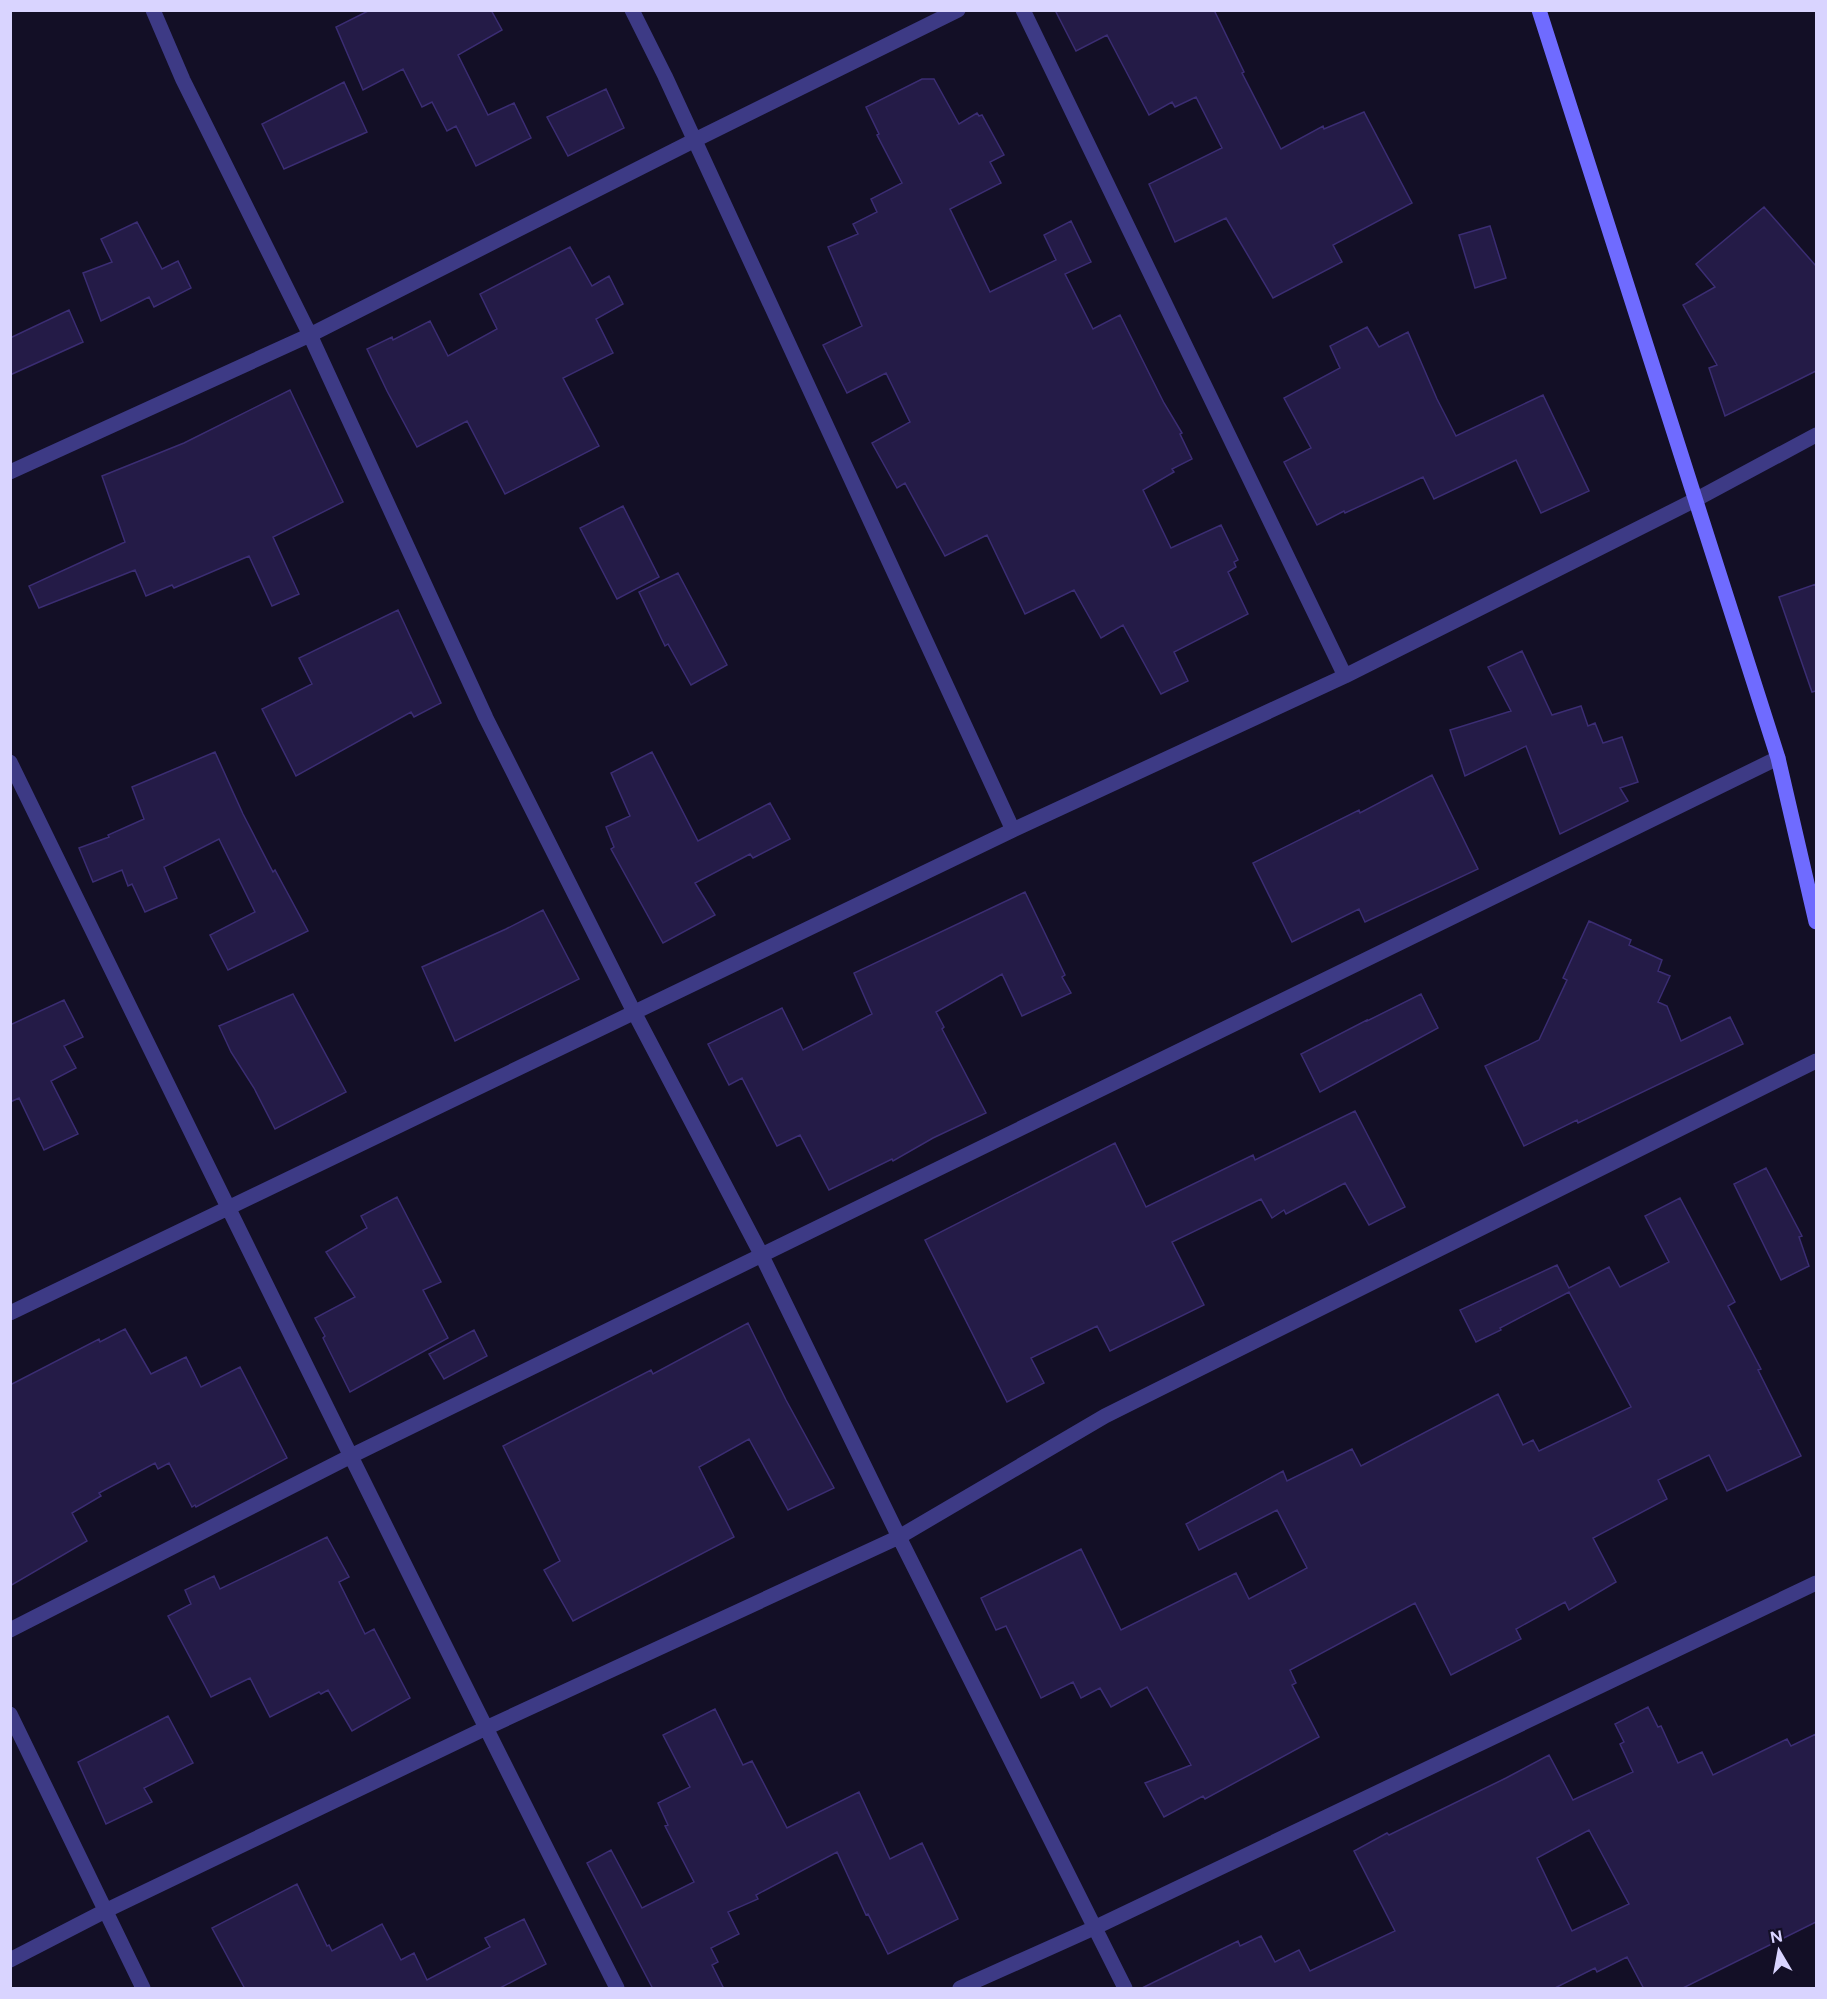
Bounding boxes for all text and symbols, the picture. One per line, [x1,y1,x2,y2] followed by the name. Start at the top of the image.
[1749,1921,1809,1981] north arrow
[1769,1926,1784,1947] text: N

